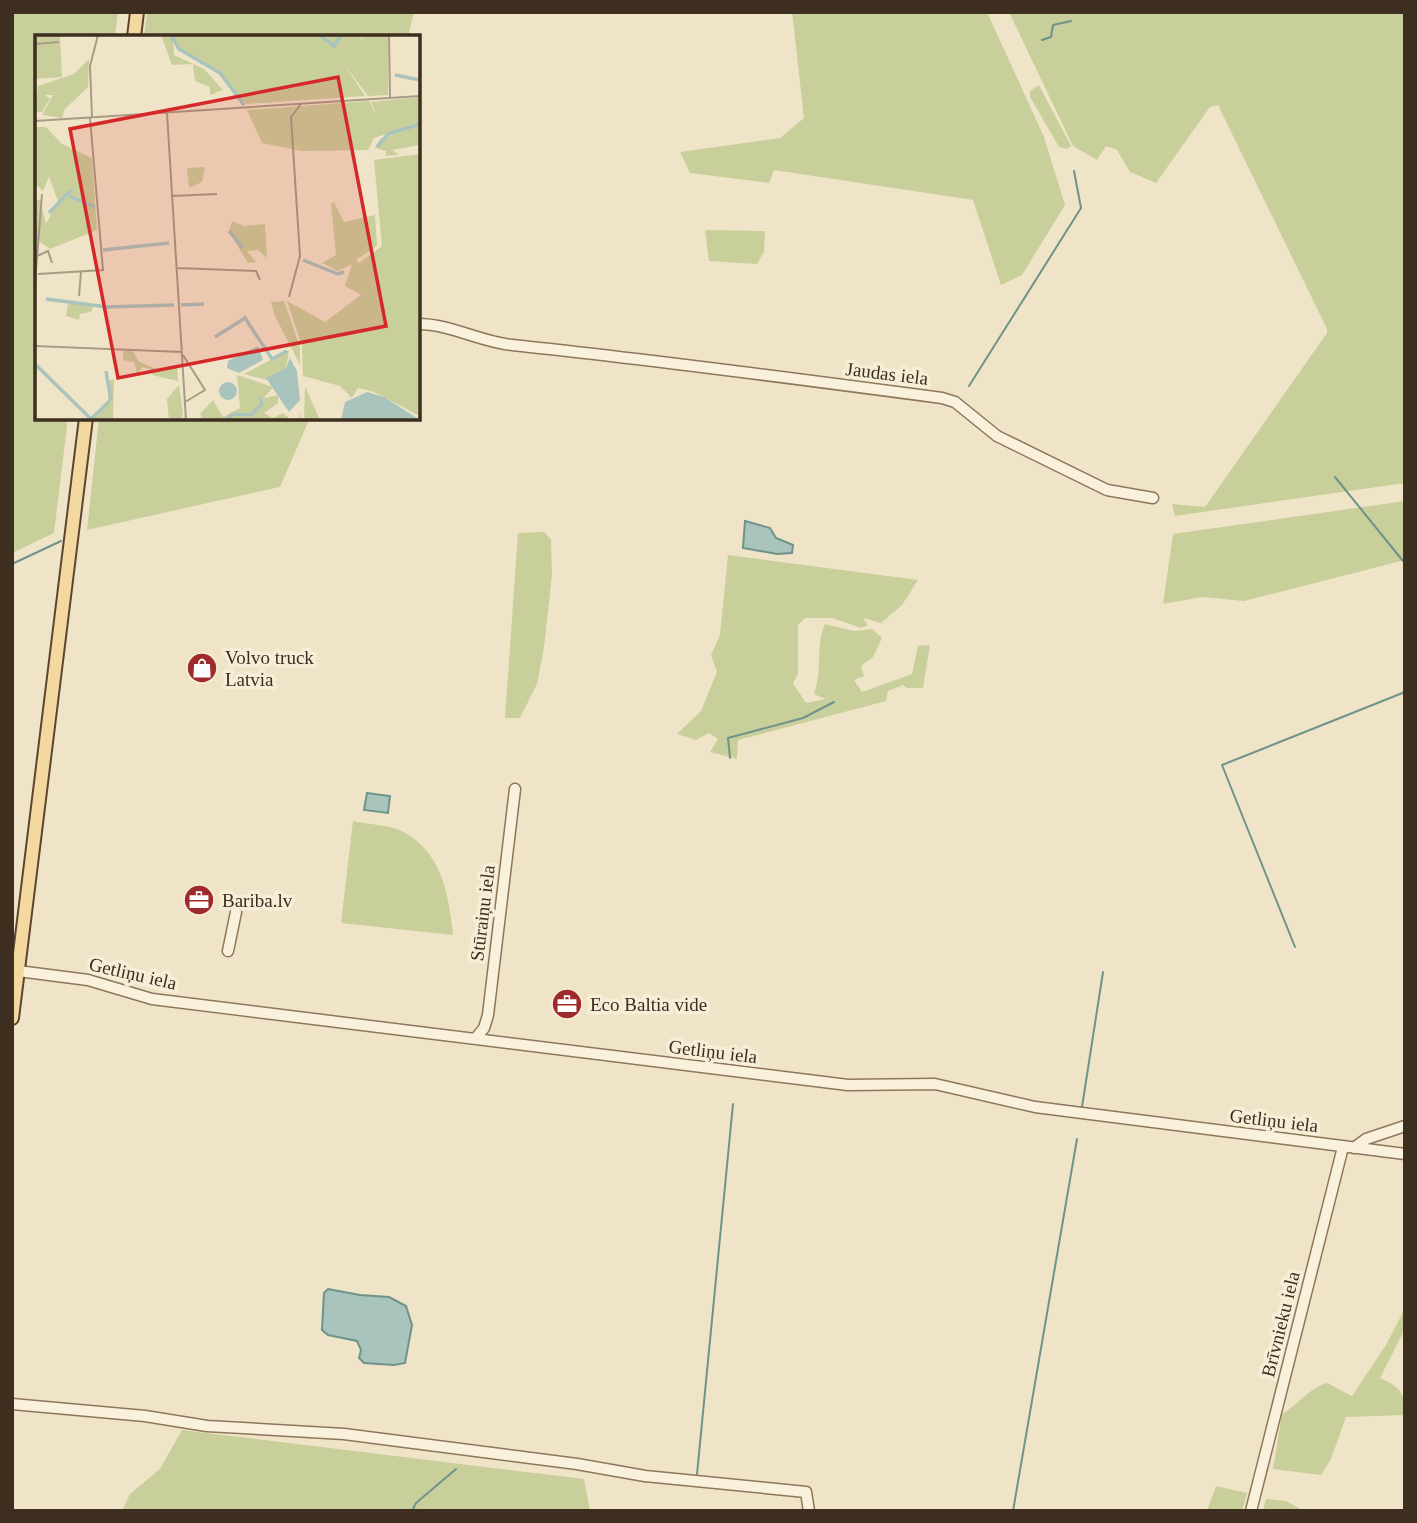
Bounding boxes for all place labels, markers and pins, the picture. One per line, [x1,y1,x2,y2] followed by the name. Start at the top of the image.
[225,647,314,690] place label: Volvo truck Latvia
[185,651,219,685] shop icon: Volvo truck Latvia
[182,883,216,917] office icon: Bariba.lv
[222,890,293,911] place label: Bariba.lv
[550,987,584,1021] office icon: Eco Baltia vide
[590,994,707,1015] place label: Eco Baltia vide

